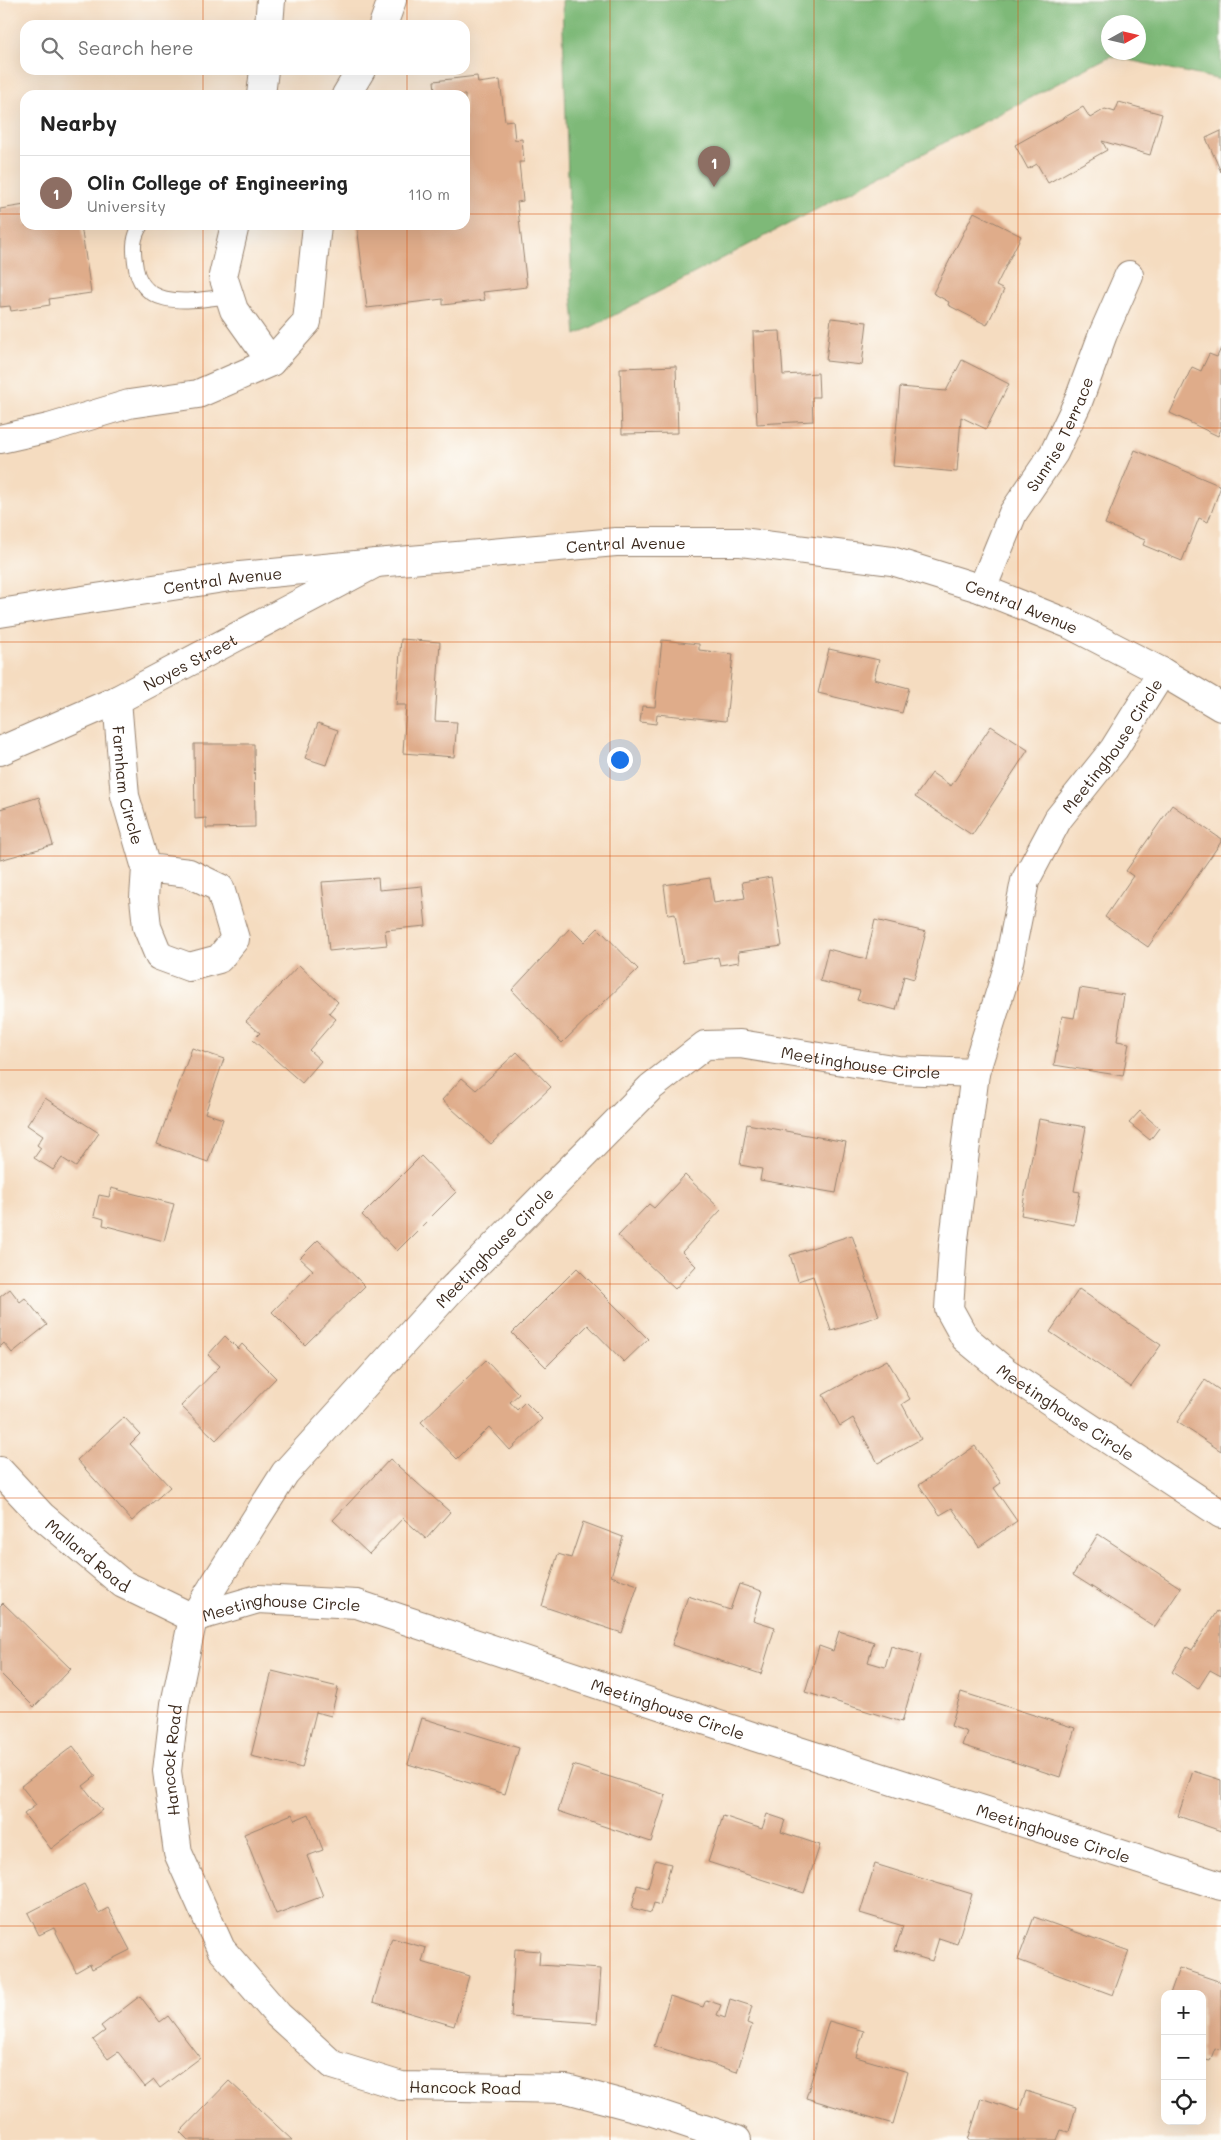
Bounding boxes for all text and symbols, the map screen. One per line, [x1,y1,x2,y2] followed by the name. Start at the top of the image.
[1101,15,1146,60] north arrow
[20,20,470,75] search box
[38,34,66,62] icon: search
[78,35,194,60] text: Search here
[40,109,117,136] text: Nearby
[698,146,730,187] pin: 1
[87,170,348,195] text: Olin College of Engineering
[52,183,60,204] text: 1
[408,183,450,204] text: 110 m
[87,195,166,216] text: University
[1020,374,1097,495] street label: Sunrise Terrace
[565,531,686,557] street label: Central Avenue
[161,562,283,598] street label: Central Avenue
[963,574,1082,638] street label: Central Avenue
[139,628,240,695] street label: Noyes Street
[1057,674,1166,817] street label: Meetinghouse Circle
[109,725,149,847] street label: Farnham Circle
[607,747,633,773] your location
[780,1040,941,1082] street label: Meetinghouse Circle
[430,1182,557,1312] street label: Meetinghouse Circle
[993,1359,1139,1465] street label: Meetinghouse Circle
[42,1513,134,1596] street label: Mallard Road
[199,1588,361,1625] street label: Meetinghouse Circle
[589,1673,748,1743] street label: Meetinghouse Circle
[156,1703,185,1817] street label: Hancock Road
[974,1798,1133,1867] street label: Meetinghouse Circle
[1161,1990,1206,2125] map controls
[1161,1990,1206,2035] button: +
[1161,2035,1206,2080] button: −
[409,2076,521,2098] street label: Hancock Road
[1161,2080,1206,2125] button: locate

